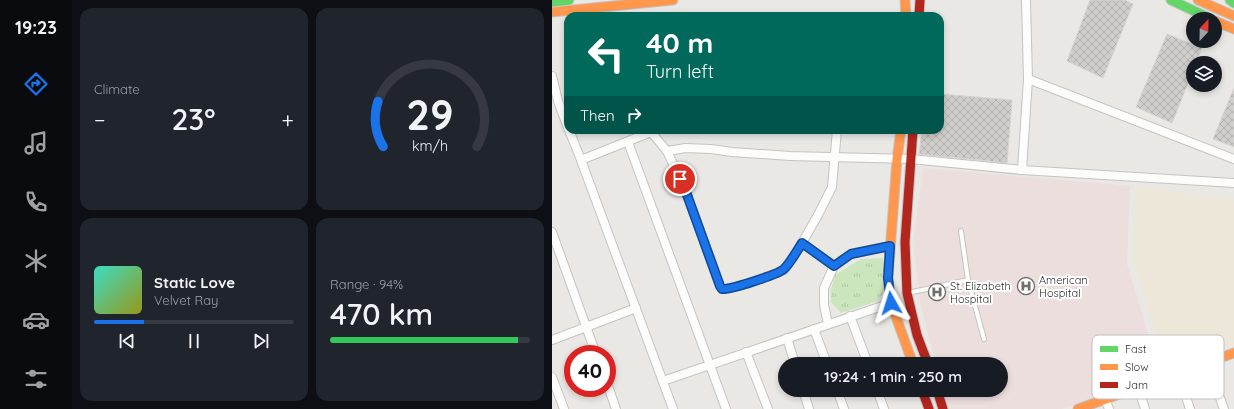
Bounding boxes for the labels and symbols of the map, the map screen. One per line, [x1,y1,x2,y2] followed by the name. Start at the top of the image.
[1186,12,1222,48] north arrow
[663,162,697,196] pin
[1039,273,1088,300] place label: American Hospital
[1016,276,1036,296] hospital icon: American Hospital
[950,279,1011,306] place label: St. Elizabeth Hospital
[870,282,912,324] position arrow
[927,282,947,302] hospital icon: St. Elizabeth Hospital
[1092,335,1224,399] legend
[1125,342,1147,356] text: Fast
[564,345,616,397] speed limit sign: 40
[1125,360,1149,374] text: Slow
[1125,378,1148,392] text: Jam

